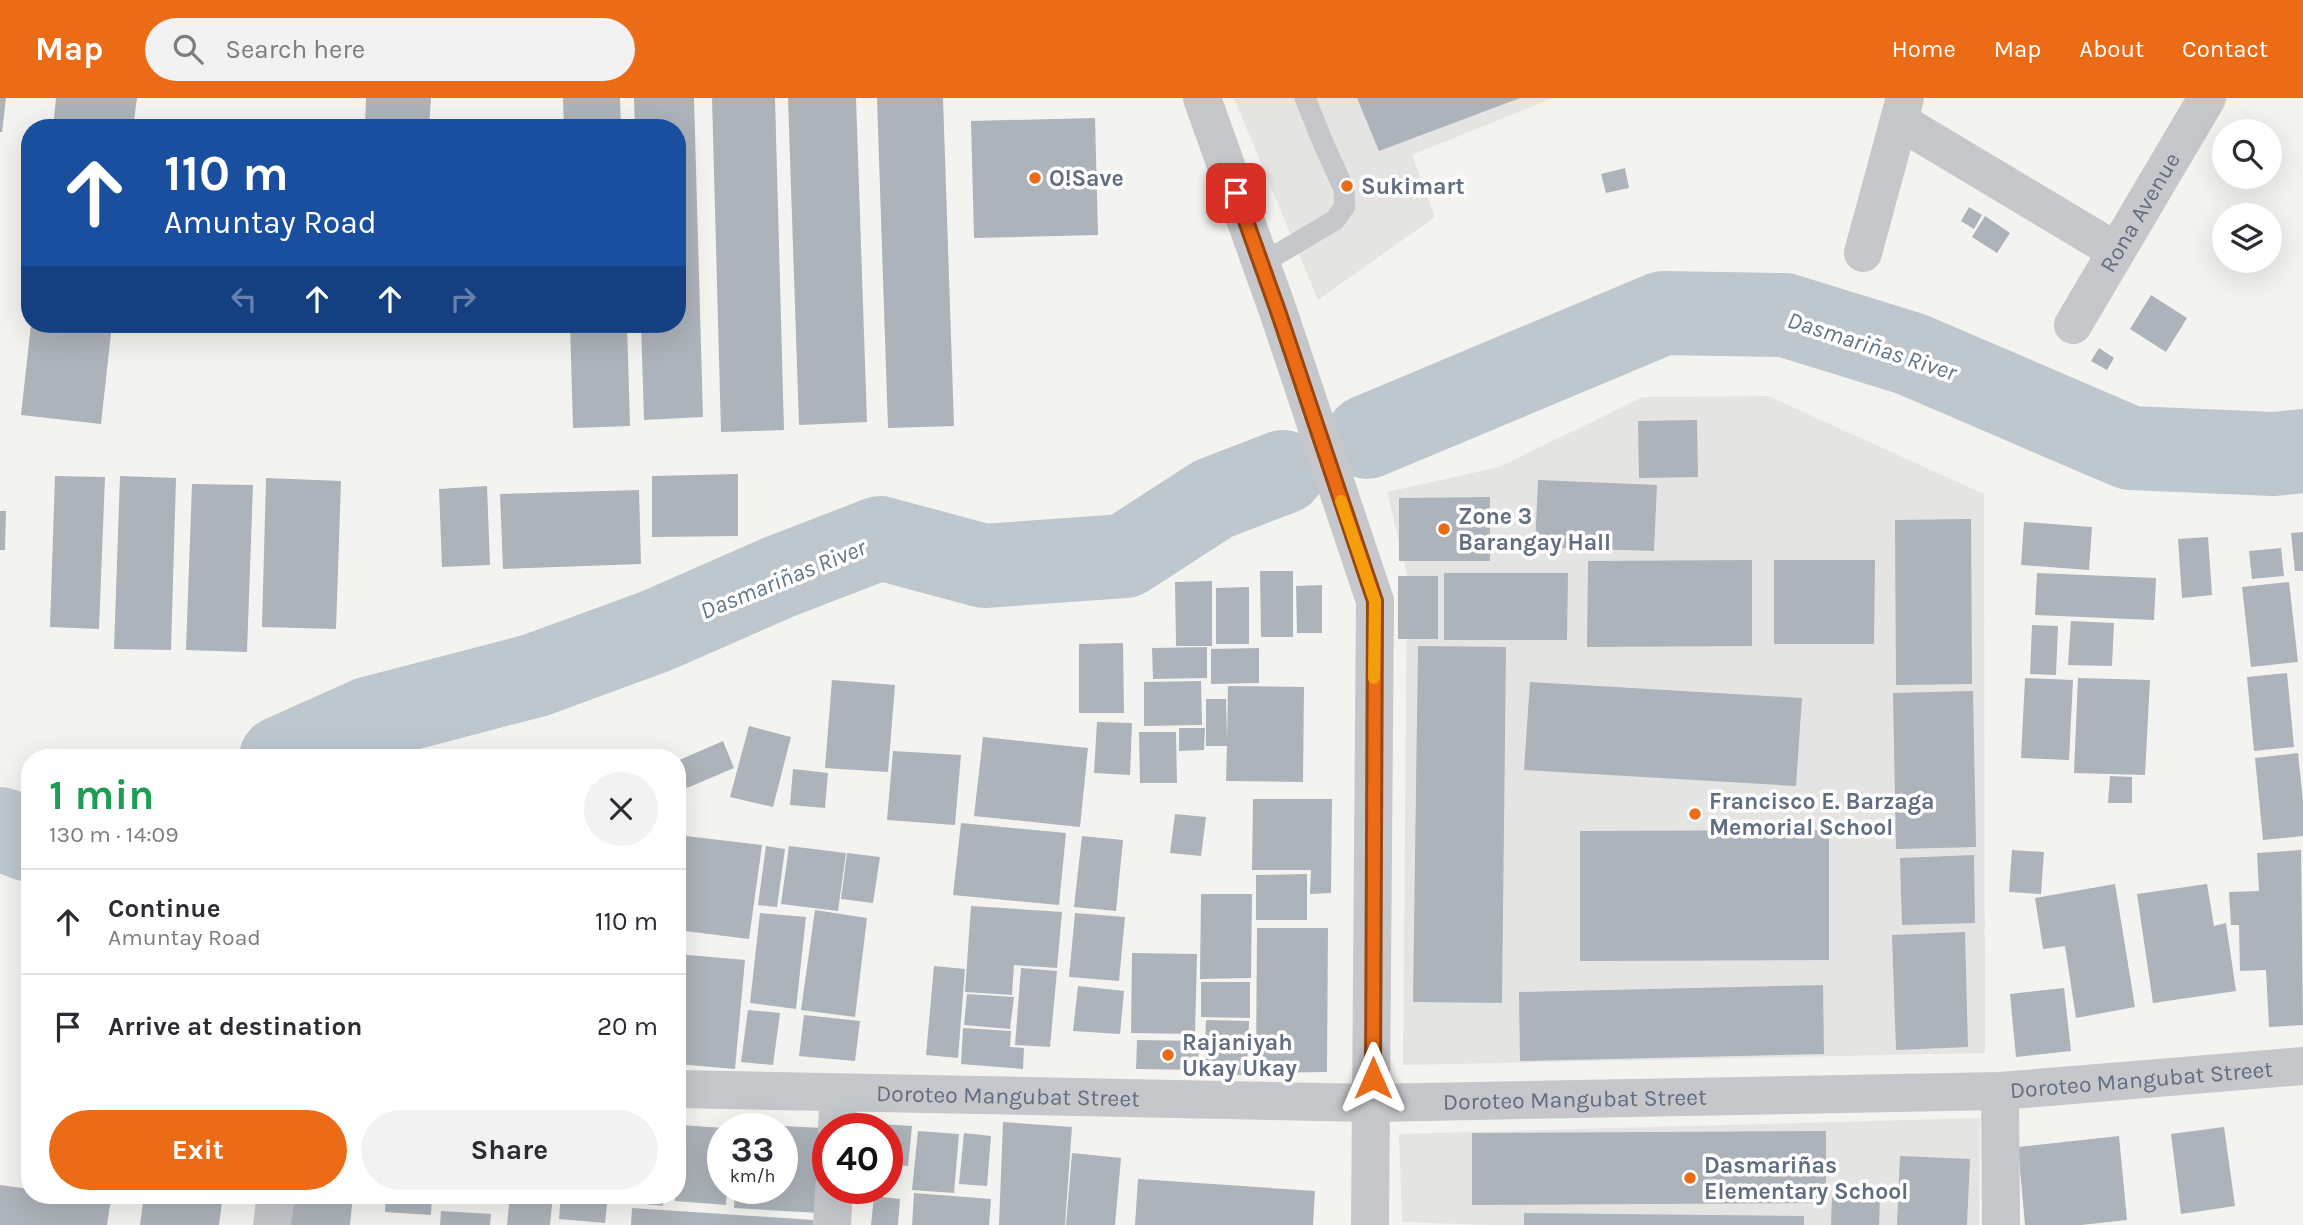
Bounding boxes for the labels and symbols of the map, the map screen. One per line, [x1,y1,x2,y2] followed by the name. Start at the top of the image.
[2094,147,2185,277] street label: Rona Avenue
[1206,163,1266,223] pin
[1049,165,1124,192] place label: O!Save
[1027,170,1043,186] marker: O!Save
[1361,173,1465,200] place label: Sukimart
[1339,178,1355,194] marker: Sukimart
[1784,305,1961,387] water label: Dasmariñas River
[1458,503,1611,556] place label: Zone 3 Barangay Hall
[1436,521,1452,537] marker: Zone 3 Barangay Hall
[696,533,871,625] water label: Dasmariñas River
[1709,788,1935,841] place label: Francisco E. Barzaga Memorial School
[1687,806,1703,822] marker: Francisco E. Barzaga Memorial School
[1182,1029,1297,1082] place label: Rajaniyah Ukay Ukay
[1336,1041,1410,1115] position arrow
[1160,1047,1176,1063] marker: Rajaniyah Ukay Ukay
[2009,1055,2274,1104] street label: Doroteo Mangubat Street
[876,1080,1140,1112] street label: Doroteo Mangubat Street
[1443,1083,1707,1115] street label: Doroteo Mangubat Street
[812,1113,903,1204] speed limit sign: 40
[1704,1152,1908,1205] place label: Dasmariñas Elementary School
[1682,1170,1698,1186] marker: Dasmariñas Elementary School

